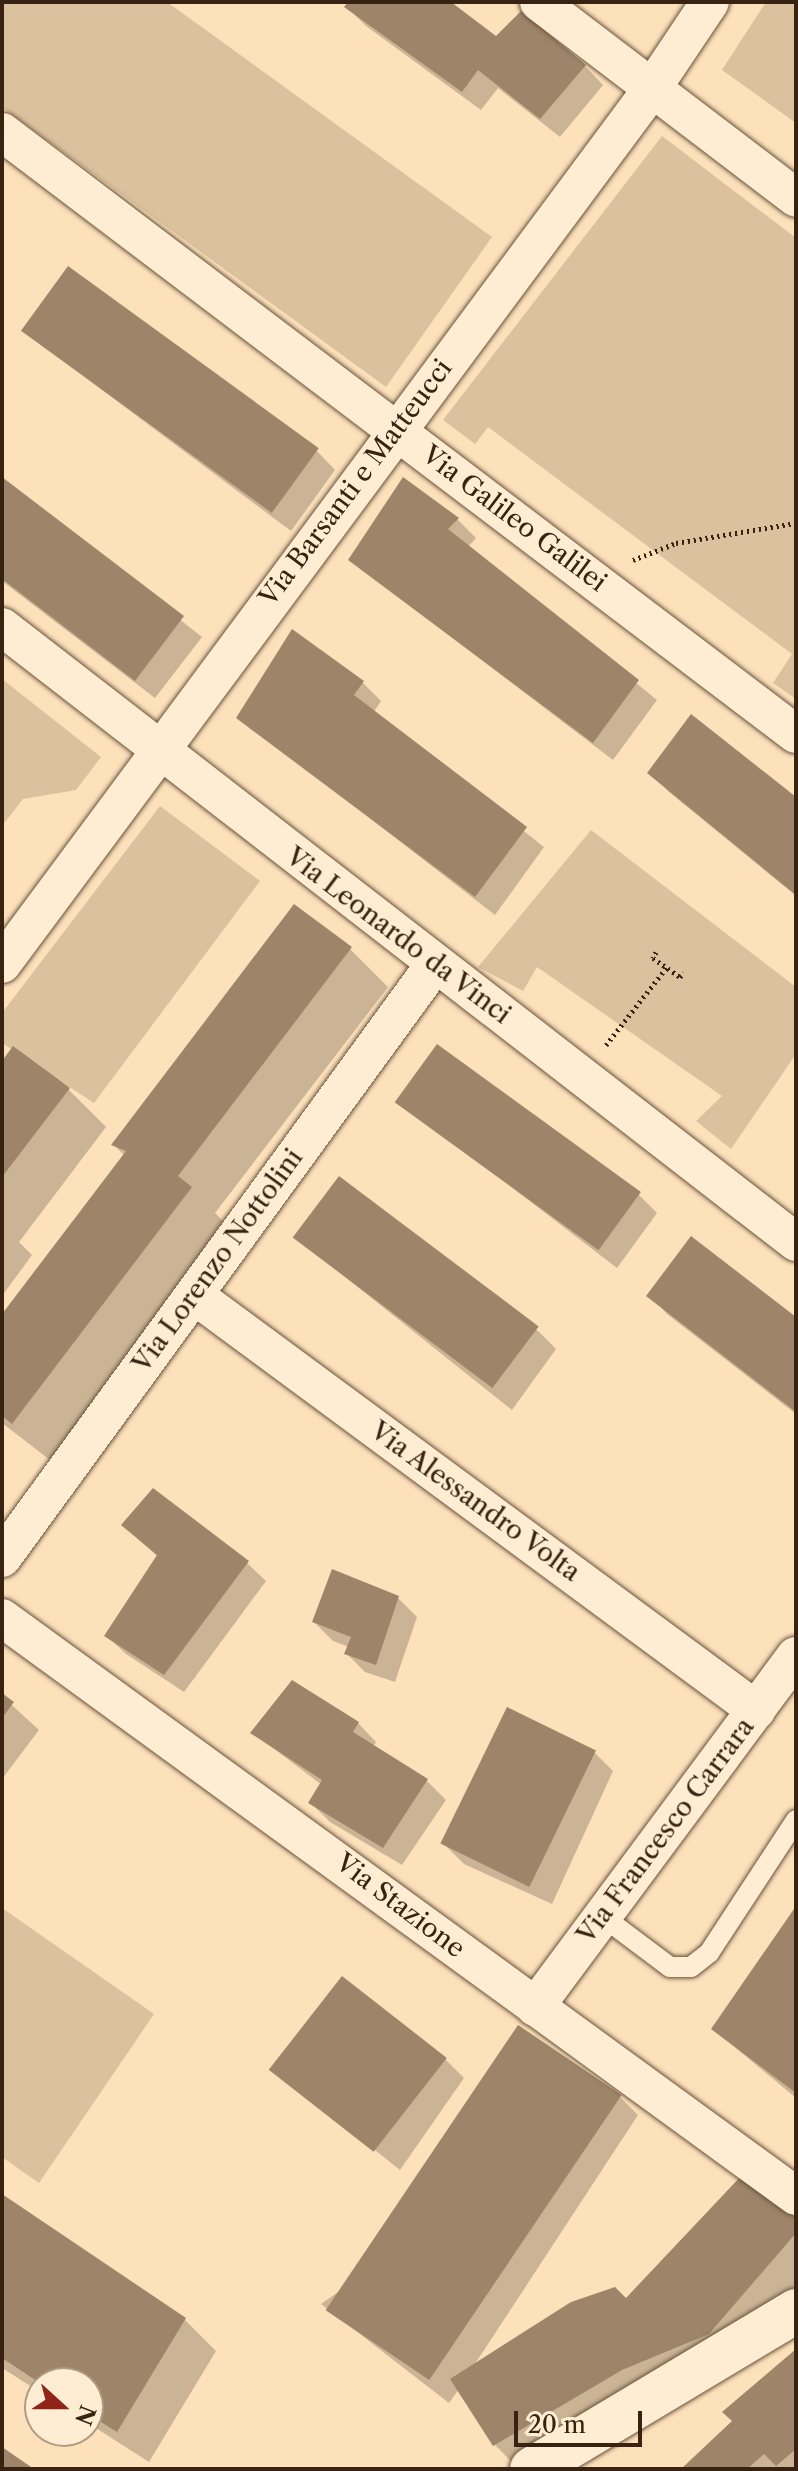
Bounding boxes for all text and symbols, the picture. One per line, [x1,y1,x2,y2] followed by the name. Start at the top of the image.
[253,353,459,613] street label: Via Barsanti e Matteucci
[415,439,613,599] street label: Via Galileo Galilei
[279,841,517,1031] street label: Via Leonardo da Vinci
[126,1143,310,1379] street label: Via Lorenzo Nottolini
[363,1415,587,1589] street label: Via Alessandro Volta
[571,1712,761,1950] street label: Via Francesco Carrara
[329,1847,471,1965] street label: Via Stazione
[24,2367,104,2447] north arrow
[518,2395,646,2445] scale bar
[69,2401,101,2429] text: N
[528,2410,586,2439] text: 20 m

